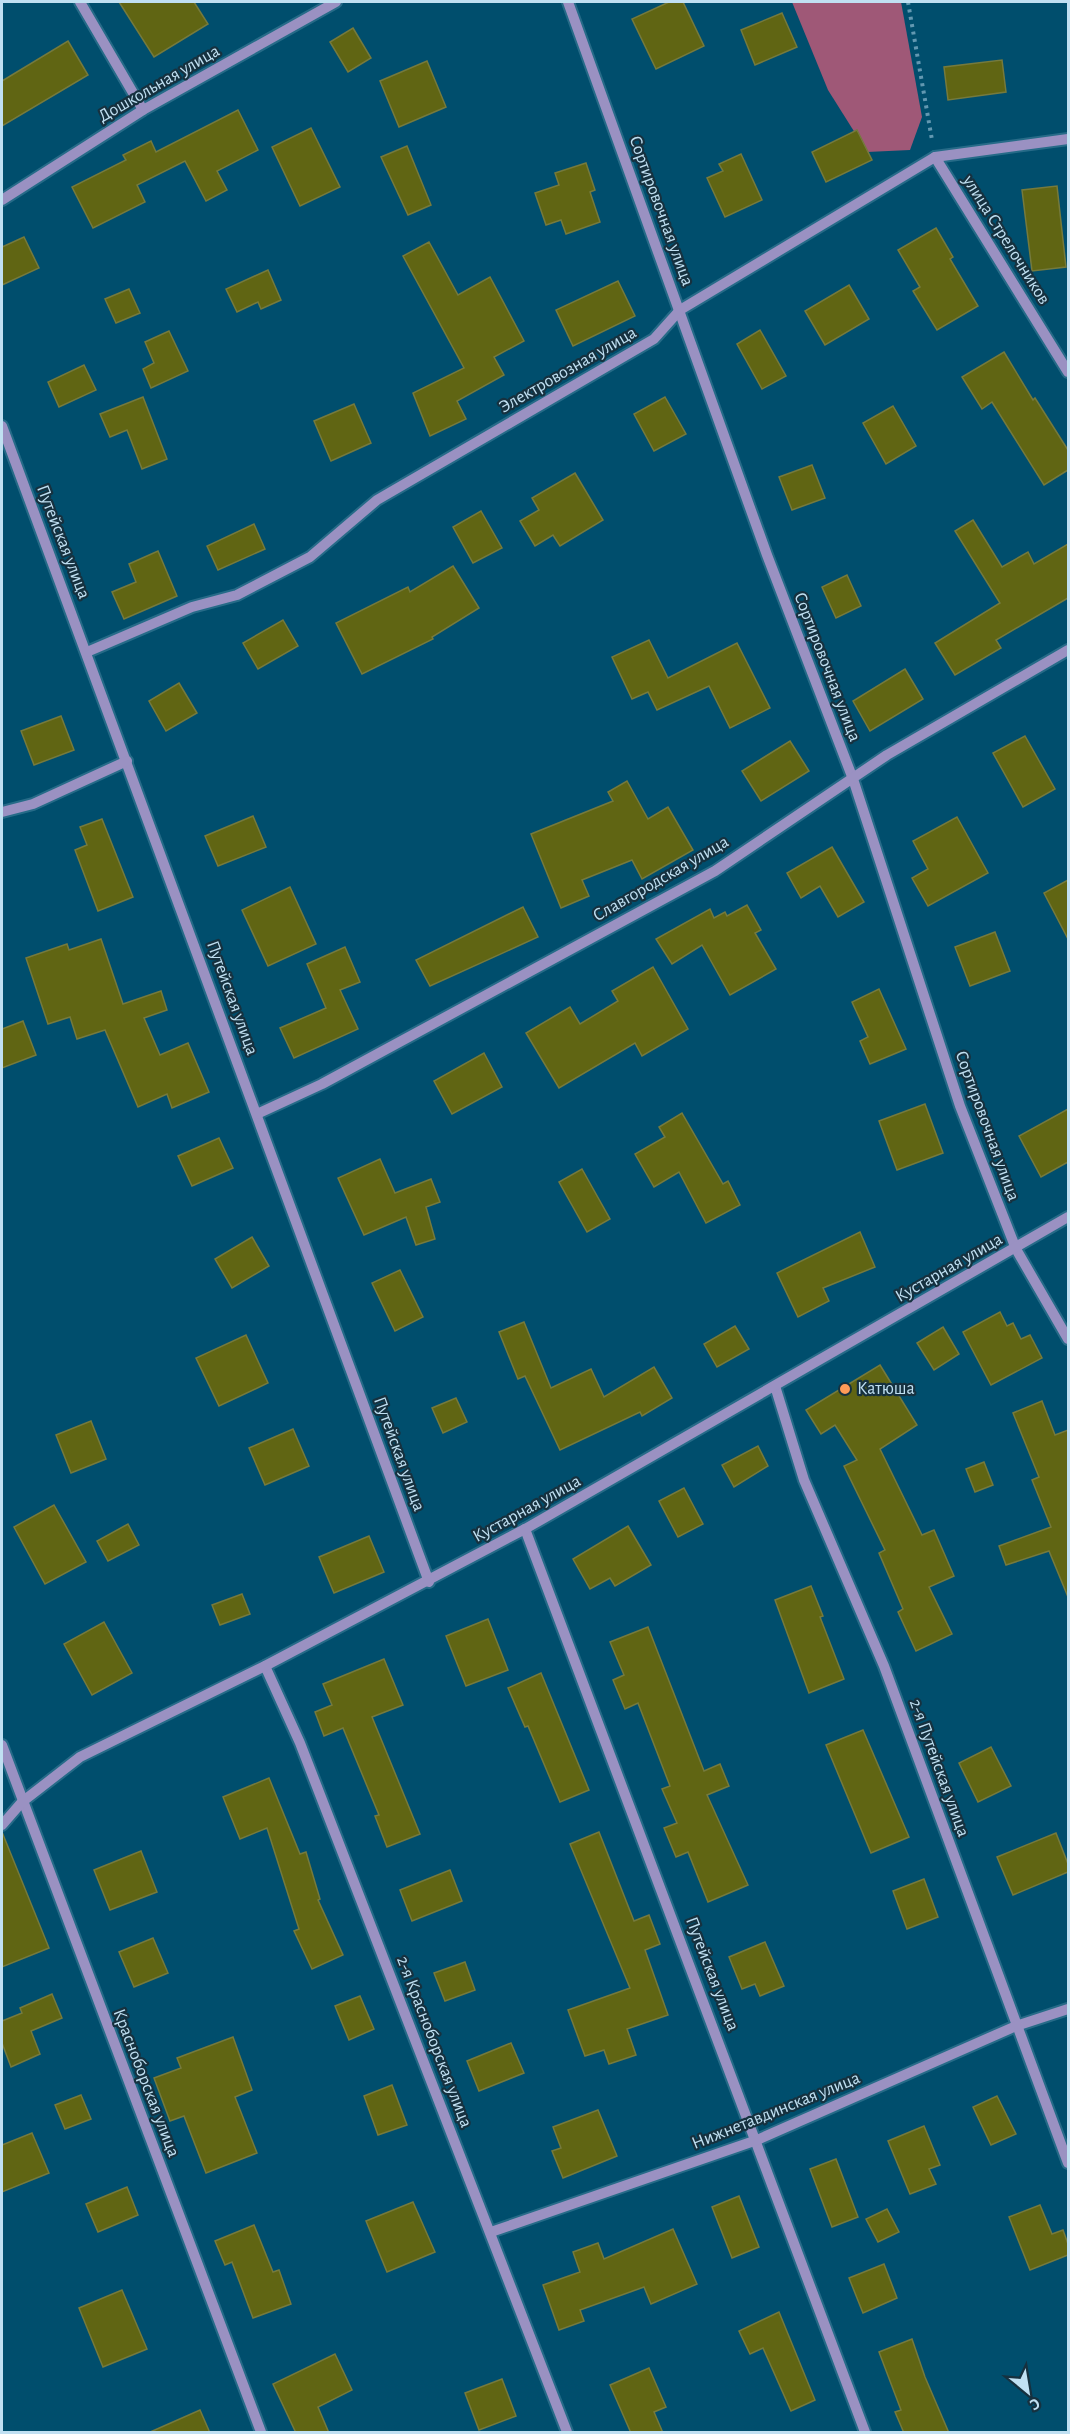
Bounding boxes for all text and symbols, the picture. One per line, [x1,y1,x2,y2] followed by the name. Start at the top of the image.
[95,42,223,126] street label: Дошкольная улица
[625,134,697,288] street label: Сортировочная улица
[959,171,1053,308] street label: улица Стрелочников
[496,323,640,417] street label: Электровозная улица
[33,483,93,601] street label: Путейская улица
[790,590,864,744] street label: Сортировочная улица
[590,833,732,925] street label: Славгородская улица
[203,938,261,1058] street label: Путейская улица
[951,1049,1023,1203] street label: Сортировочная улица
[892,1230,1006,1306] street label: Кустарная улица
[857,1380,915,1398] place label: Катюша
[838,1382,852,1396] marker: Катюша
[370,1394,428,1514] street label: Путейская улица
[470,1472,584,1546] street label: Кустарная улица
[906,1697,972,1839] street label: 2-я Путейская улица
[682,1915,742,2033] street label: Путейская улица
[393,1953,476,2130] street label: 2-я Красноборская улица
[109,2006,183,2160] street label: Красноборская улица
[689,2069,863,2153] street label: Нижнетавдинская улица
[998,2362,1058,2422] north arrow
[1027,2395,1043,2413] text: С

